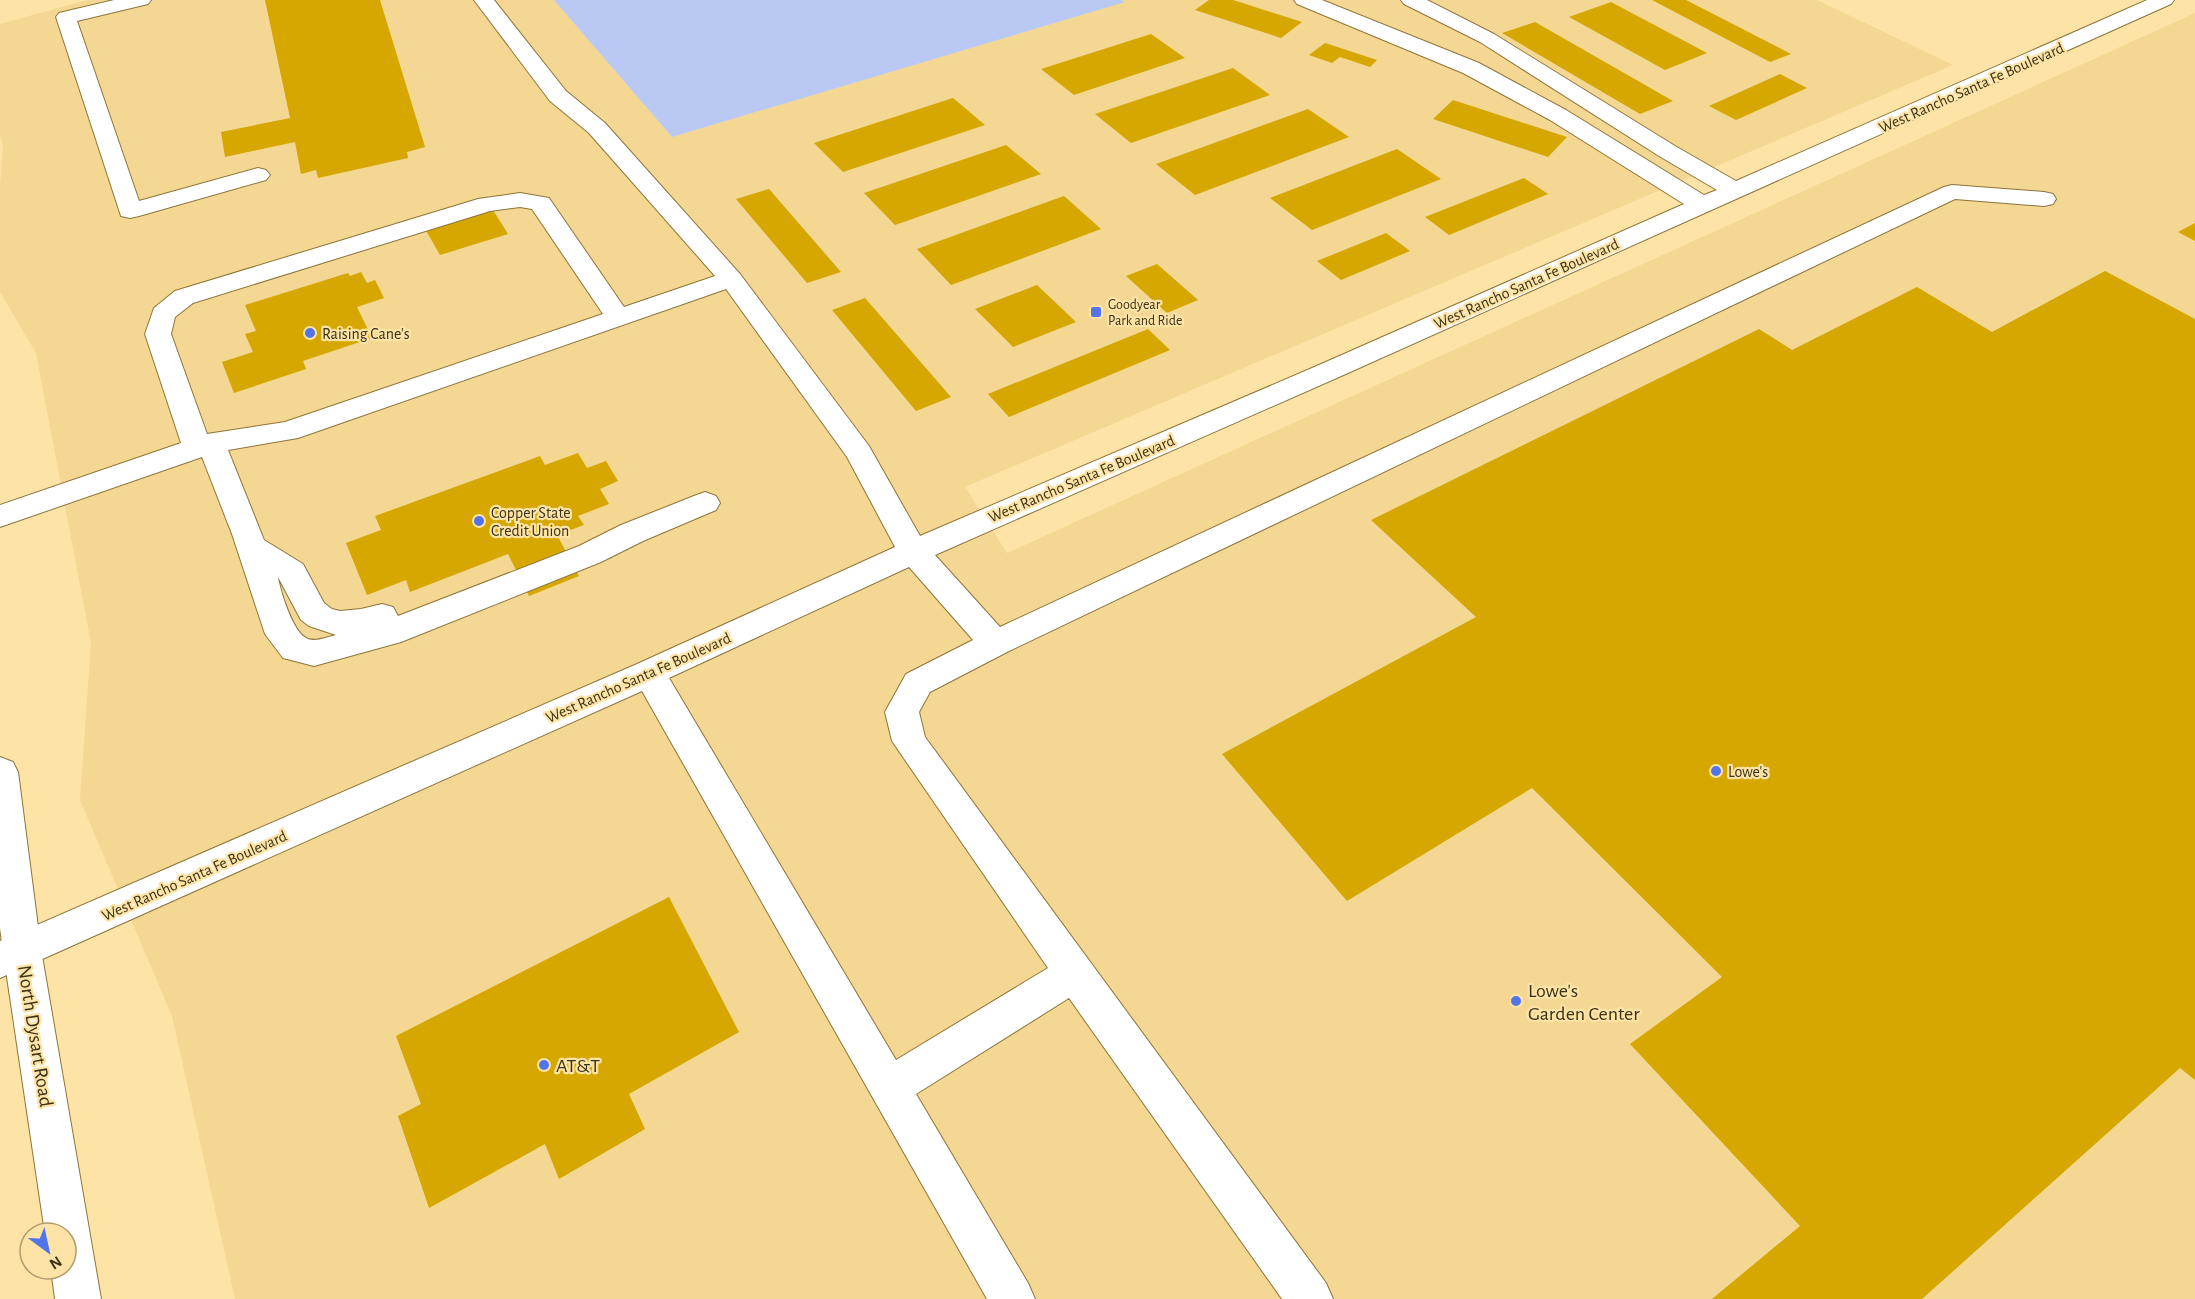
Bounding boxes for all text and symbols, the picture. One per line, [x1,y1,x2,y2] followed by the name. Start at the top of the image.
[1876,40,2066,136] street label: West Rancho Santa Fe Boulevard
[1431,236,1621,332] street label: West Rancho Santa Fe Boulevard
[1108,298,1182,328] place label: Goodyear Park and Ride
[1089,305,1103,319] marker: Goodyear Park and Ride
[303,326,317,340] marker: Raising Cane's
[322,326,410,342] place label: Raising Cane's
[986,432,1177,526] street label: West Rancho Santa Fe Boulevard
[491,505,571,539] place label: Copper State Credit Union
[472,514,486,528] marker: Copper State Credit Union
[543,630,733,726] street label: West Rancho Santa Fe Boulevard
[1709,764,1723,778] marker: Lowe's
[1728,764,1768,780] place label: Lowe's
[99,828,289,924] street label: West Rancho Santa Fe Boulevard
[14,964,56,1108] street label: North Dysart Road
[1528,981,1640,1024] place label: Lowe's Garden Center
[1509,994,1523,1008] marker: Lowe's Garden Center
[556,1056,600,1076] place label: AT&T
[537,1058,551,1072] marker: AT&T
[18,1221,78,1281] north arrow
[47,1253,65,1272] text: N

